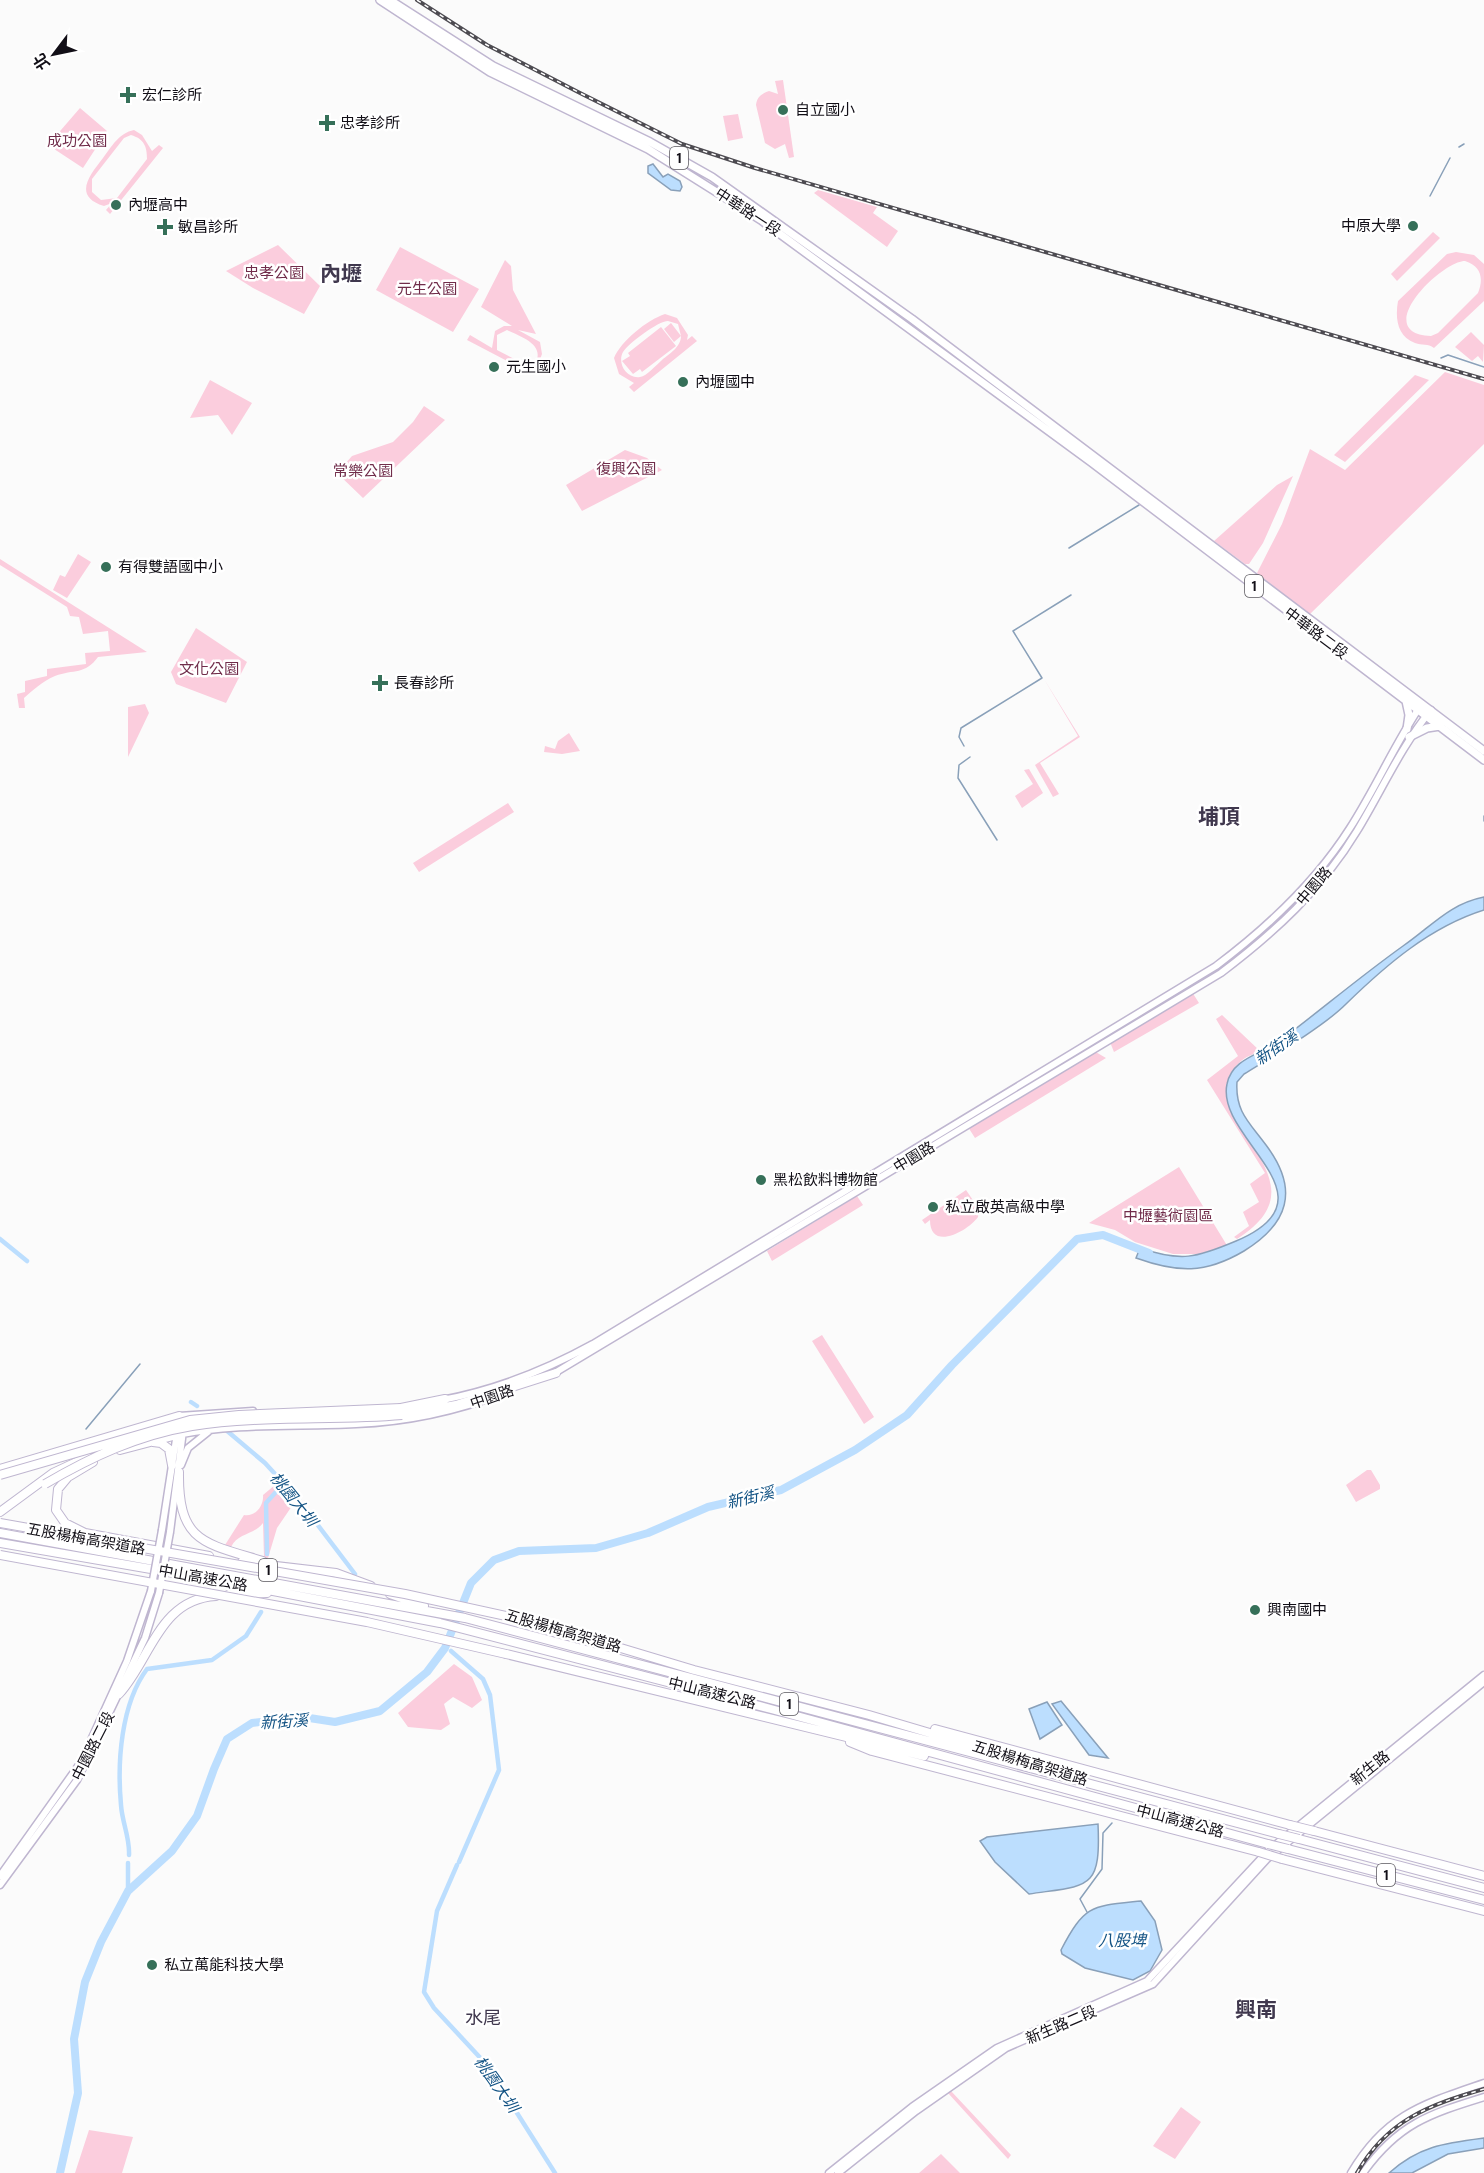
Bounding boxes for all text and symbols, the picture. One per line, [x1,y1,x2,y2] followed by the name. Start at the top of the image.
[24,24,84,84] north arrow
[29,49,55,74] text: 北
[142,85,202,105] place label: 宏仁診所
[119,86,137,104] marker: 宏仁診所
[795,100,855,120] place label: 自立國小
[776,103,790,117] marker: 自立國小
[340,113,400,133] place label: 忠孝診所
[318,114,336,132] marker: 忠孝診所
[47,131,107,151] park label: 成功公園
[670,147,688,169] road number: 1
[711,183,785,241] street label: 中華路一段
[128,195,188,215] place label: 內壢高中
[109,198,123,212] marker: 內壢高中
[1341,216,1401,236] place label: 中原大學
[178,217,238,237] place label: 敏昌診所
[156,218,174,236] marker: 敏昌診所
[1406,219,1420,233] marker: 中原大學
[320,260,362,288] district label: 內壢
[244,263,304,283] park label: 忠孝公園
[397,279,457,299] park label: 元生公園
[506,357,566,377] place label: 元生國小
[487,360,501,374] marker: 元生國小
[695,372,755,392] place label: 內壢國中
[676,375,690,389] marker: 內壢國中
[596,459,656,479] park label: 復興公園
[333,461,393,481] park label: 常樂公園
[118,557,223,577] place label: 有得雙語國中小
[99,560,113,574] marker: 有得雙語國中小
[1245,575,1263,597] road number: 1
[1280,602,1352,664] street label: 中華路二段
[179,659,239,679] park label: 文化公園
[394,673,454,693] place label: 長春診所
[371,674,389,692] marker: 長春診所
[1198,803,1240,831] district label: 埔頂
[1292,862,1336,910] street label: 中園路
[1251,1024,1304,1070] water label: 新街溪
[890,1137,938,1177] street label: 中園路
[773,1170,878,1190] place label: 黑松飲料博物館
[754,1173,768,1187] marker: 黑松飲料博物館
[945,1197,1065,1217] place label: 私立啟英高級中學
[926,1200,940,1214] marker: 私立啟英高級中學
[1123,1206,1213,1226] park label: 中壢藝術園區
[467,1380,517,1414] street label: 中園路
[265,1468,323,1532] water label: 桃園大圳
[724,1481,778,1513] water label: 新街溪
[25,1519,147,1559] street label: 五股楊梅高架道路
[259,1559,277,1581] road number: 1
[157,1560,249,1596] street label: 中山高速公路
[1267,1600,1327,1620] place label: 興南國中
[1248,1603,1262,1617] marker: 興南國中
[503,1605,623,1657] street label: 五股楊梅高架道路
[666,1672,758,1714] street label: 中山高速公路
[780,1693,798,1715] road number: 1
[67,1708,119,1784] street label: 中園路二段
[260,1710,311,1733] water label: 新街溪
[970,1736,1090,1790] street label: 五股楊梅高架道路
[1346,1746,1394,1790] street label: 新生路
[1134,1800,1226,1842] street label: 中山高速公路
[1377,1864,1395,1886] road number: 1
[1098,1930,1148,1951] water label: 八股埤
[164,1955,284,1975] place label: 私立萬能科技大學
[145,1958,159,1972] marker: 私立萬能科技大學
[1235,1996,1277,2024] district label: 興南
[1023,2001,1099,2049] street label: 新生路二段
[465,2006,501,2030] district label: 水尾
[470,2052,525,2118] water label: 桃園大圳

